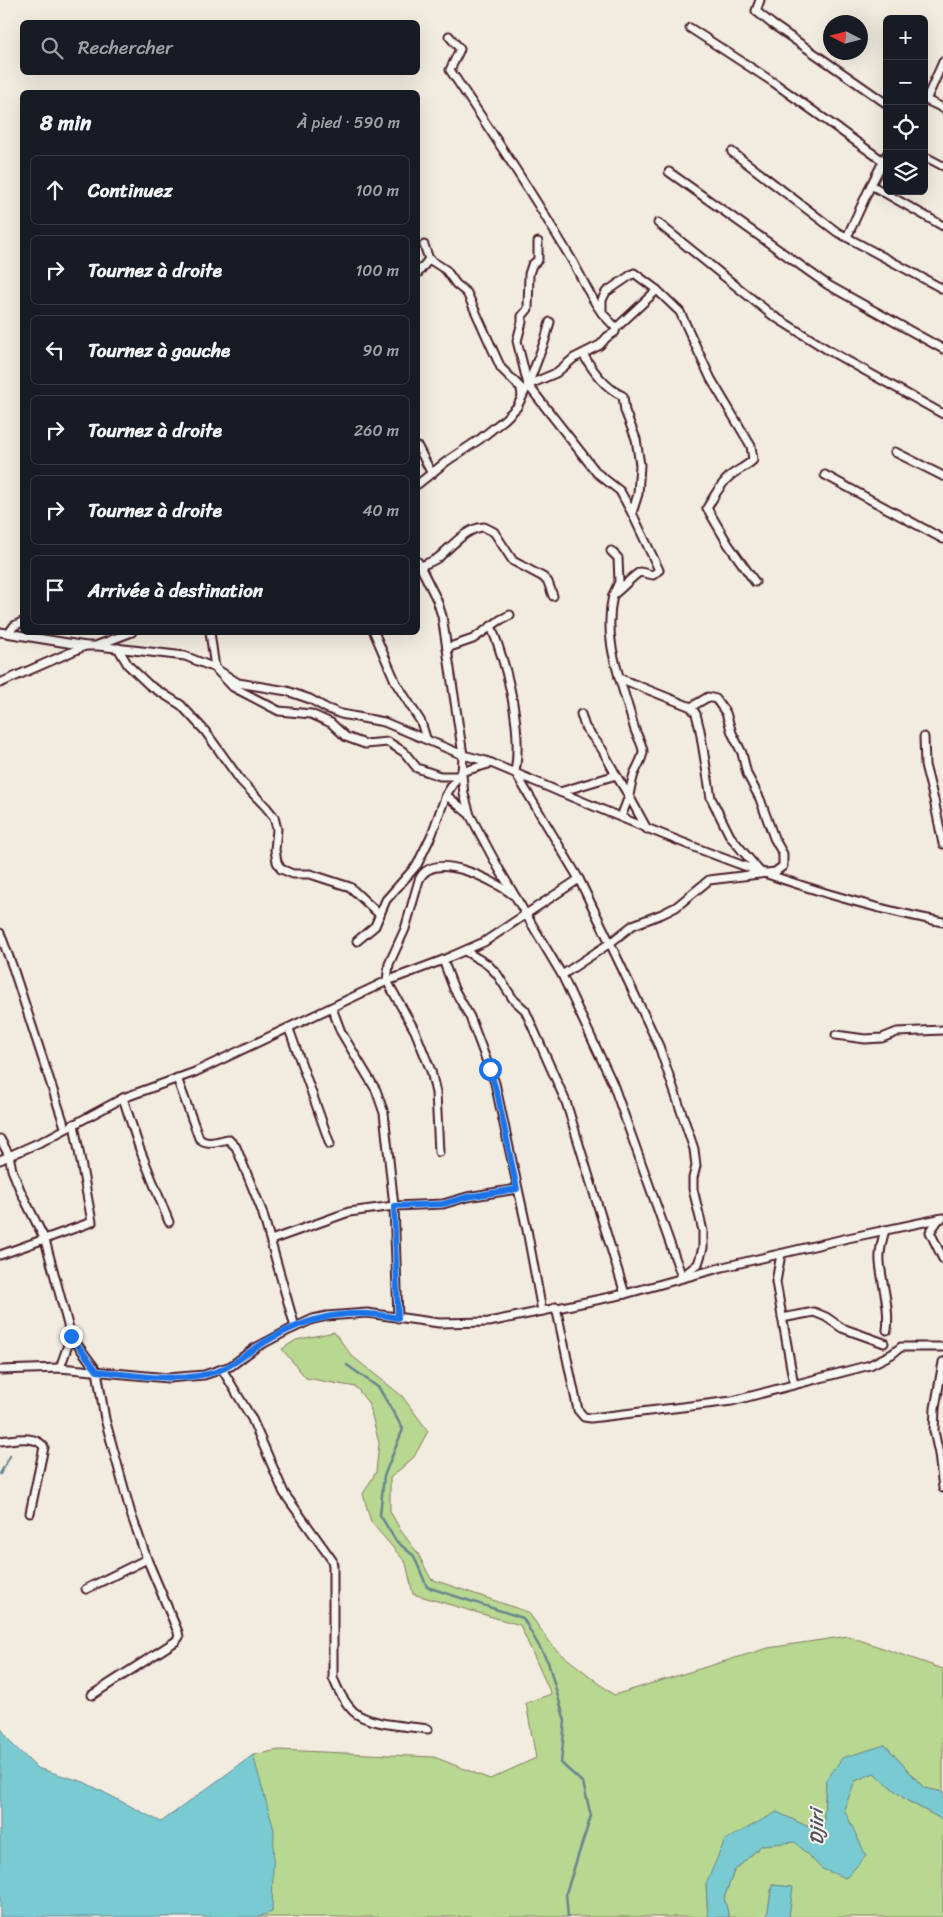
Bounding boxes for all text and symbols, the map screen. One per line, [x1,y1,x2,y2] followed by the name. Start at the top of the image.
[823,15,868,60] north arrow
[883,15,928,195] map controls
[883,15,928,60] button: +
[20,20,420,75] search box
[78,31,173,64] text: Rechercher
[38,34,66,62] icon: search
[883,60,928,105] button: −
[40,104,91,142] text: 8 min
[883,105,928,150] button: locate
[297,108,400,137] text: À pied · 590 m
[883,150,928,195] button: layers
[88,174,173,207] text: Continuez
[41,176,69,204] icon: ahead
[355,176,399,205] text: 100 m
[88,254,222,287] text: Tournez à droite
[41,256,69,284] icon: right
[355,256,399,285] text: 100 m
[88,334,230,367] text: Tournez à gauche
[41,336,69,364] icon: left
[363,336,399,365] text: 90 m
[88,414,222,447] text: Tournez à droite
[41,416,69,444] icon: right
[354,416,399,445] text: 260 m
[88,494,222,527] text: Tournez à droite
[41,496,69,524] icon: right
[362,496,399,525] text: 40 m
[88,574,263,607] text: Arrivée à destination
[41,576,69,604] icon: arrive
[479,1058,502,1081] route start
[60,1325,83,1348] route end
[800,1805,833,1845] water label: Djiri

